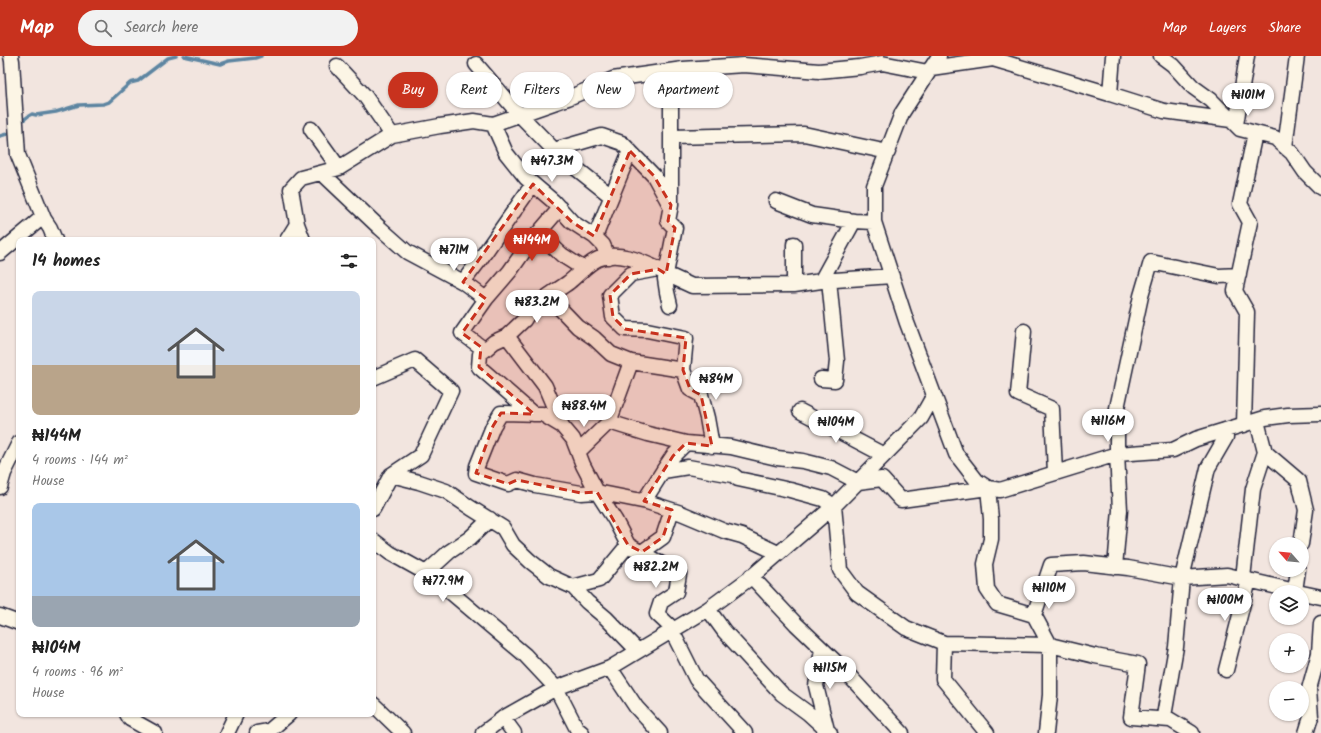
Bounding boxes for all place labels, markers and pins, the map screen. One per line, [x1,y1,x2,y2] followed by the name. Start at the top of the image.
[1220,83,1276,117] pin: ₦101M
[519,149,585,183] pin: ₦47.3M
[504,228,560,262] pin: ₦144M
[430,238,478,272] pin: ₦71M
[504,290,570,324] pin: ₦83.2M
[692,367,740,401] pin: ₦84M
[551,394,617,428] pin: ₦88.4M
[1080,409,1136,443] pin: ₦116M
[808,410,864,444] pin: ₦104M
[623,555,689,589] pin: ₦82.2M
[410,569,476,603] pin: ₦77.9M
[1021,576,1077,610] pin: ₦110M
[1197,588,1253,622] pin: ₦100M
[802,656,858,690] pin: ₦115M

